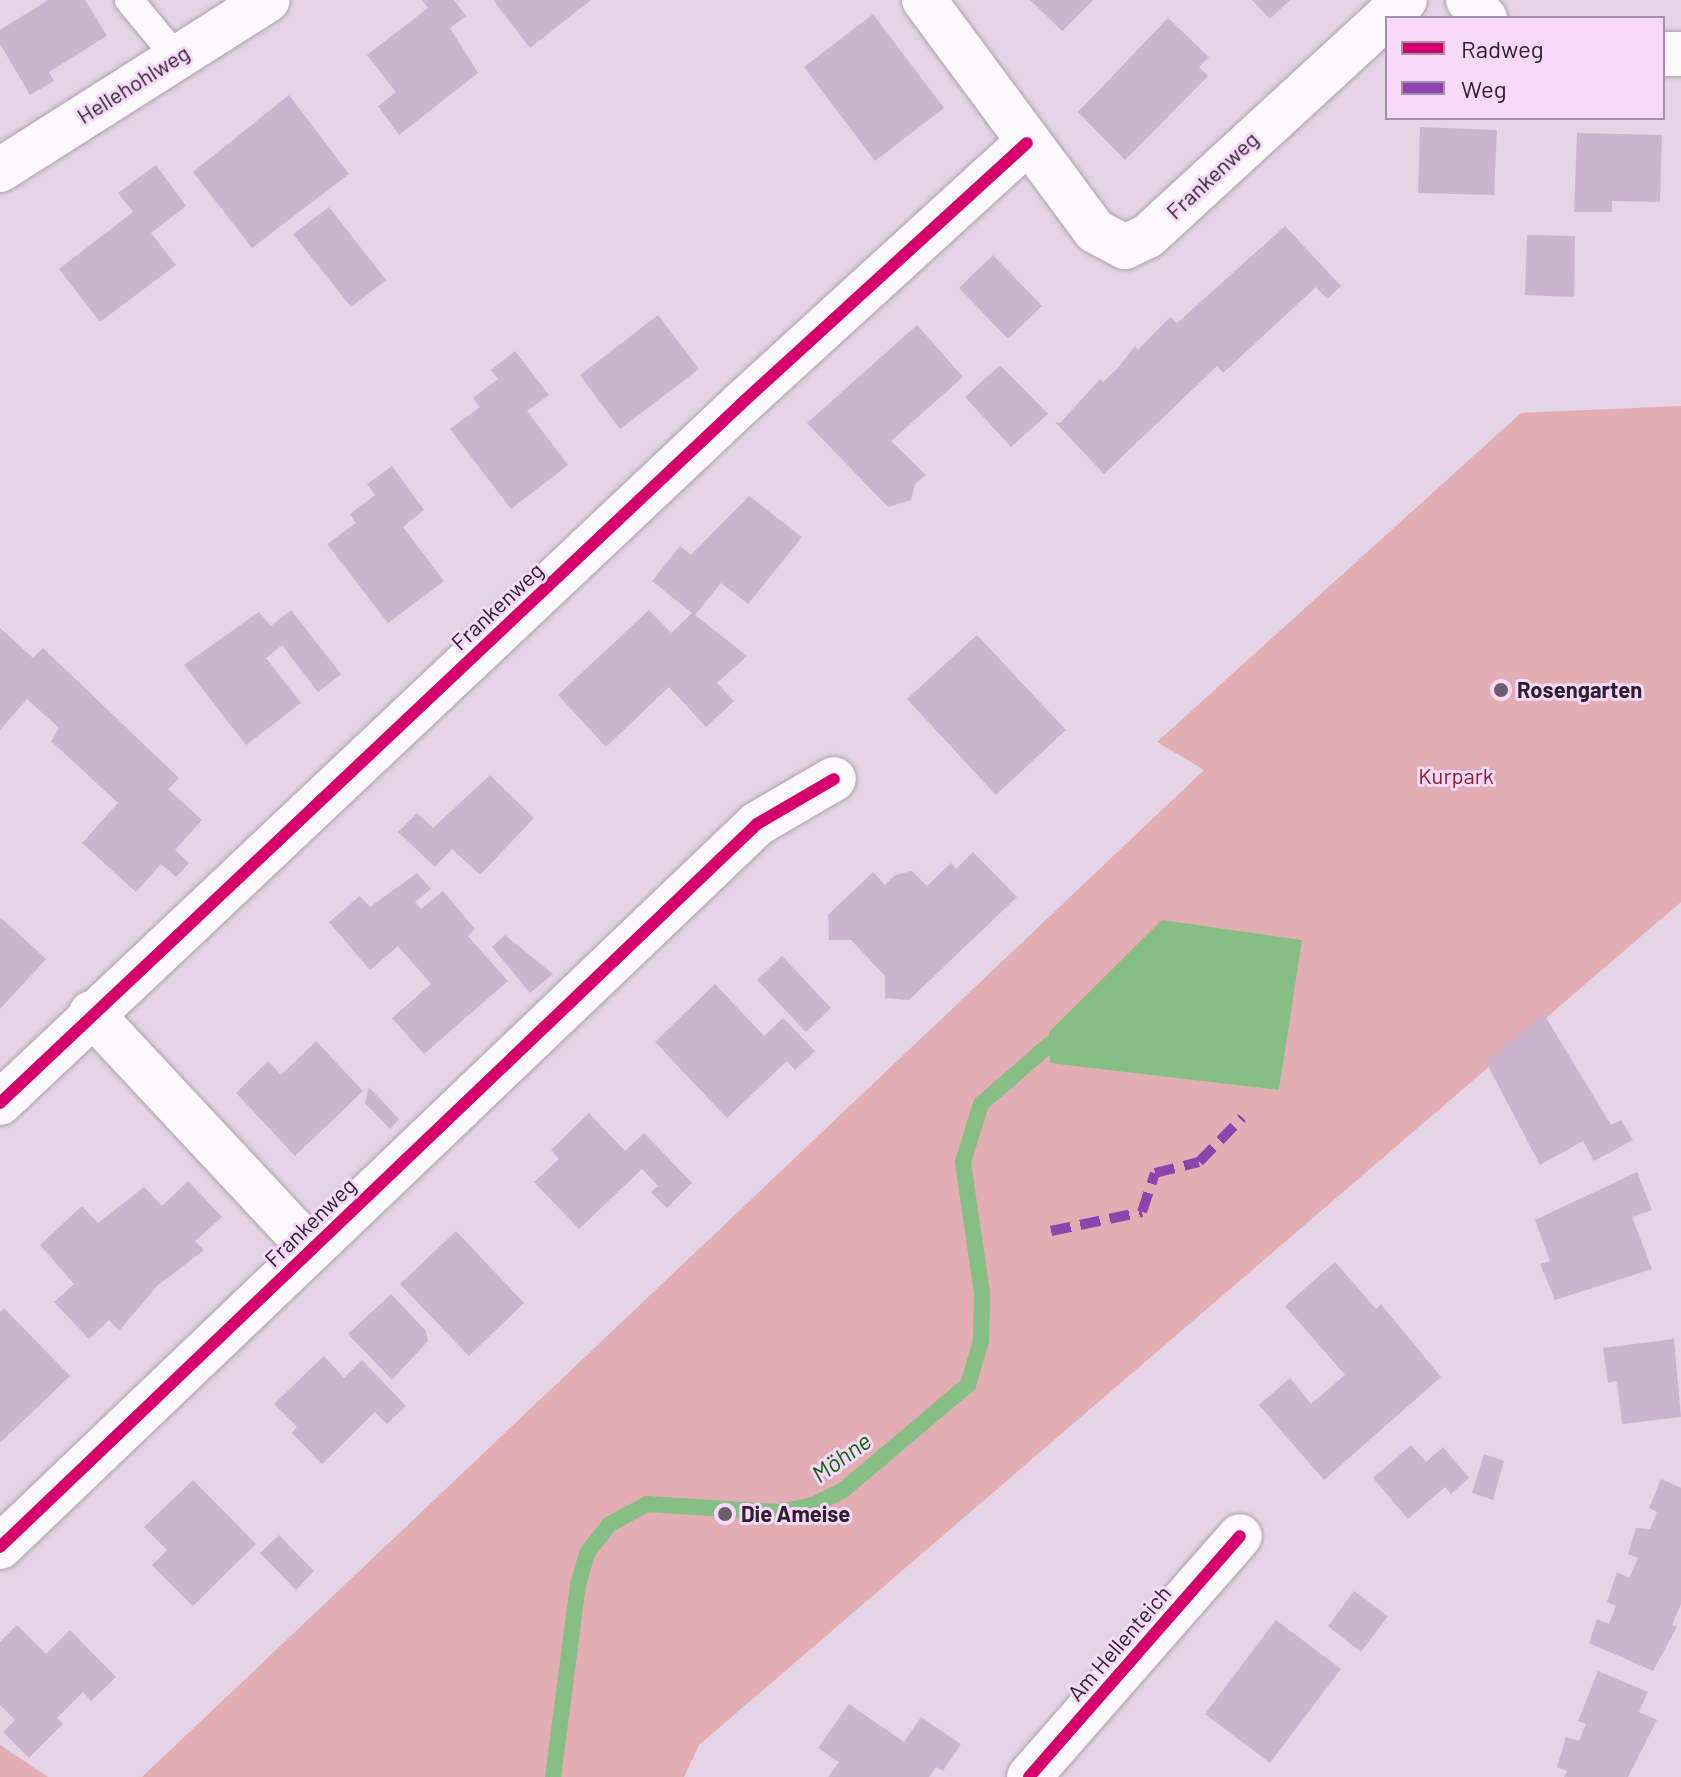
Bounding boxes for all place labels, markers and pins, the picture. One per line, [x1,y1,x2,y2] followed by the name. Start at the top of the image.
[1517,677,1642,703] place label: Rosengarten
[1492,681,1510,699] marker: Rosengarten
[741,1501,850,1527] place label: Die Ameise
[716,1505,734,1523] marker: Die Ameise

